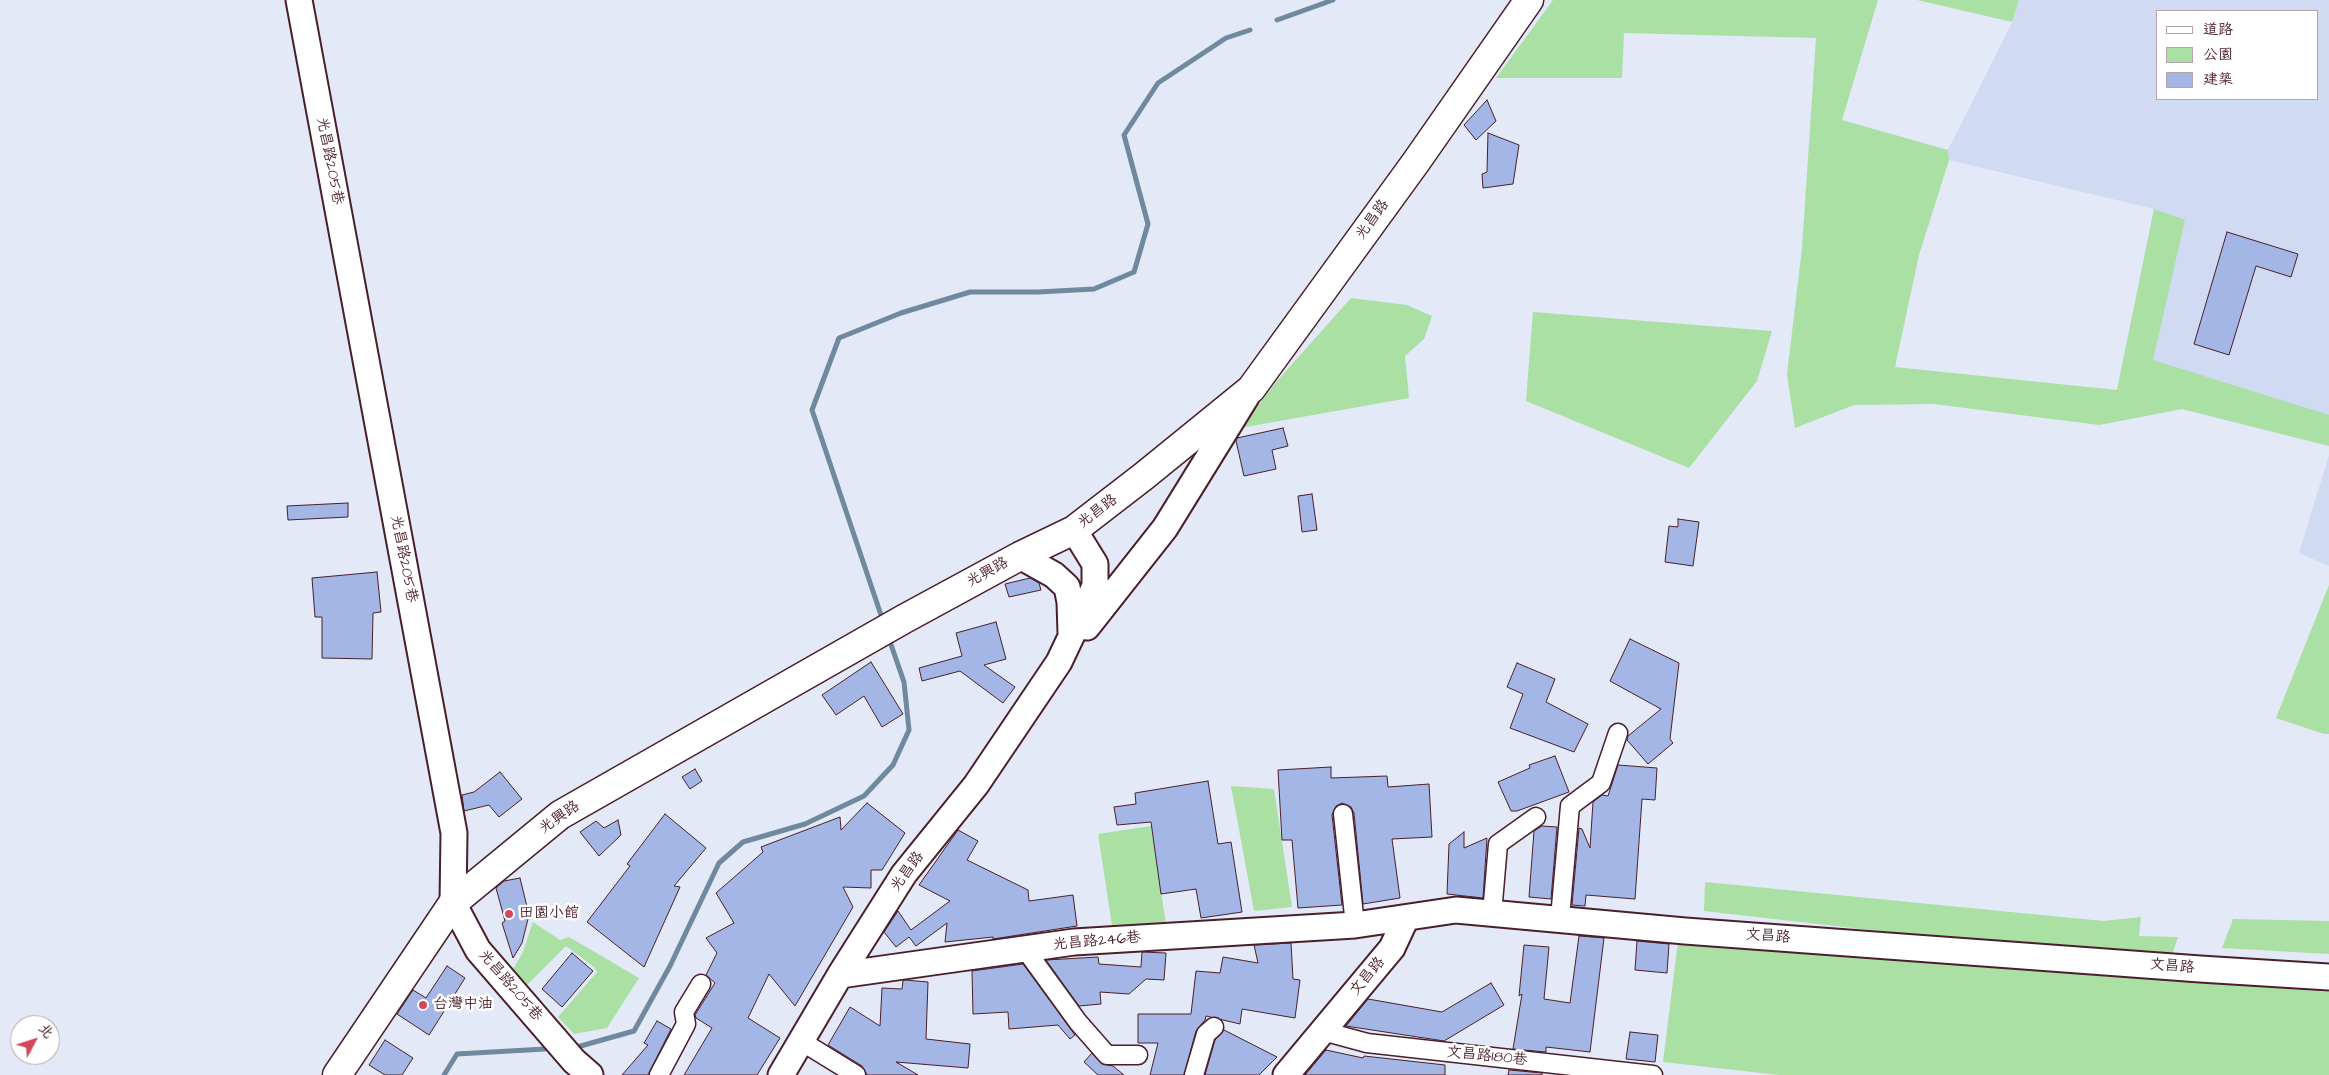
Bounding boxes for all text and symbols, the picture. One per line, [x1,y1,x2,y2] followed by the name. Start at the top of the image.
[2156,10,2319,100] legend
[2203,19,2233,40] text: 道路
[2203,44,2233,65] text: 公園
[2203,69,2233,90] text: 建築
[312,116,346,206] street label: 光昌路205巷
[1352,197,1394,243] street label: 光昌路
[1075,491,1121,533] street label: 光昌路
[386,514,420,604] street label: 光昌路205巷
[964,554,1012,592] street label: 光興路
[536,798,584,838] street label: 光興路
[887,849,929,895] street label: 光昌路
[519,905,579,923] place label: 田園小館
[503,908,515,920] marker: 田園小館
[1745,926,1791,948] street label: 文昌路
[1052,929,1142,955] street label: 光昌路246巷
[474,947,546,1025] street label: 光昌路205巷
[1347,954,1389,1000] street label: 文昌路
[2149,956,2195,978] street label: 文昌路
[433,996,493,1014] place label: 台灣中油
[417,999,429,1011] marker: 台灣中油
[10,1015,60,1065] north arrow
[34,1019,58,1043] text: 北
[1446,1044,1528,1070] street label: 文昌路180巷

